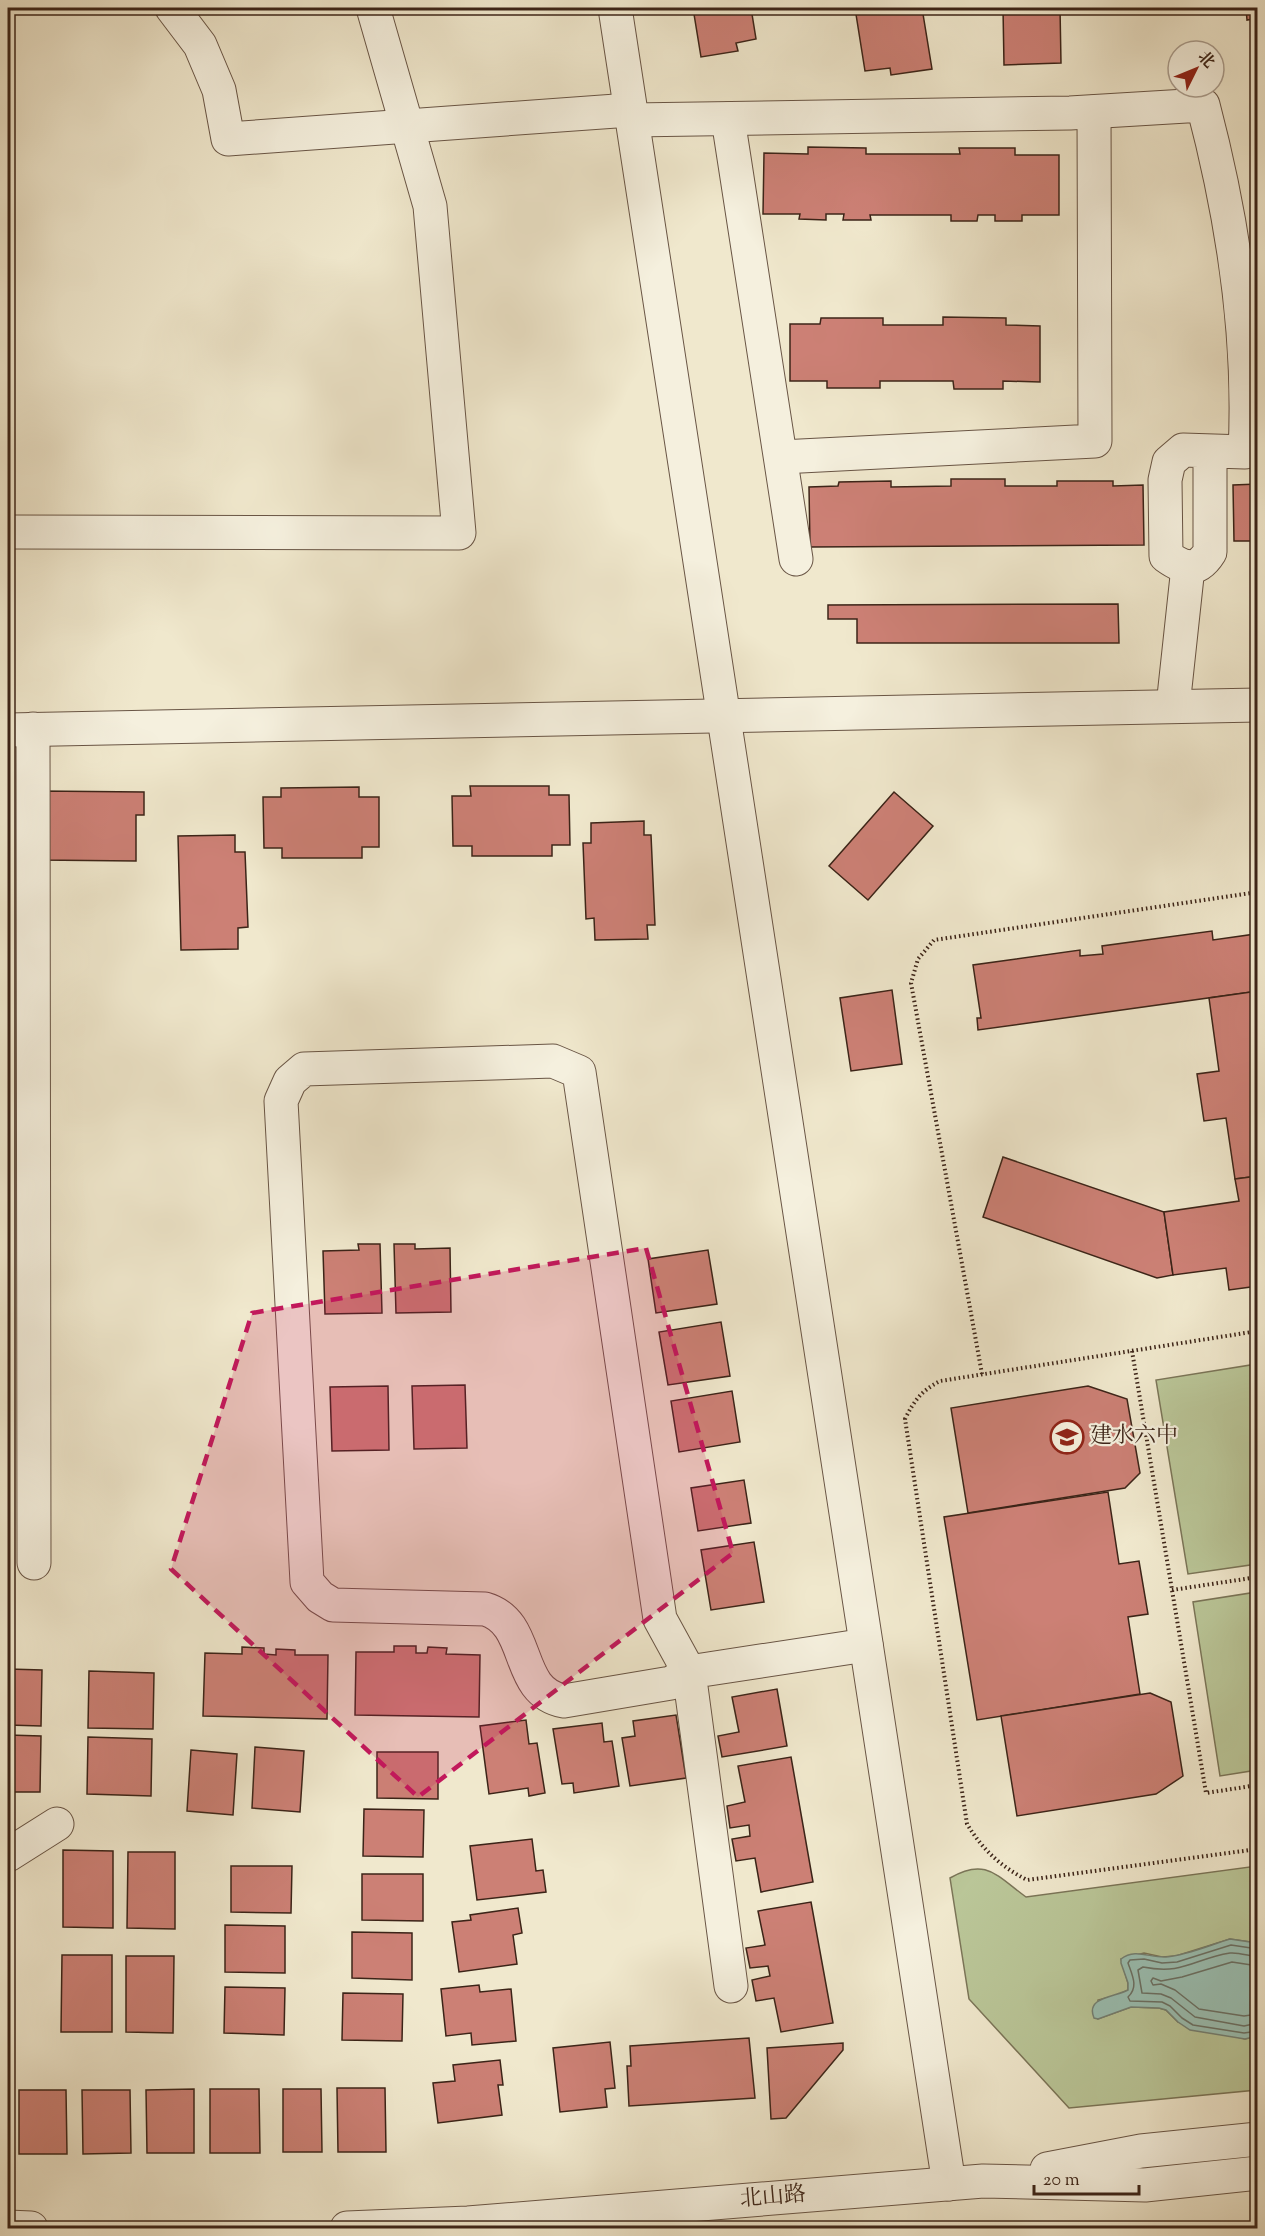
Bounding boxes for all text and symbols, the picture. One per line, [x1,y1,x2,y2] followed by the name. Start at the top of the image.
[1166,39,1226,99] north arrow
[1191,47,1219,74] text: 北
[1049,1419,1085,1455] school or university icon: 建水六中
[1090,1421,1178,1453] place label: 建水六中
[1034,2158,1139,2196] scale bar
[1043,2168,1080,2194] text: 20 m
[739,2179,807,2217] street label: 北山路

